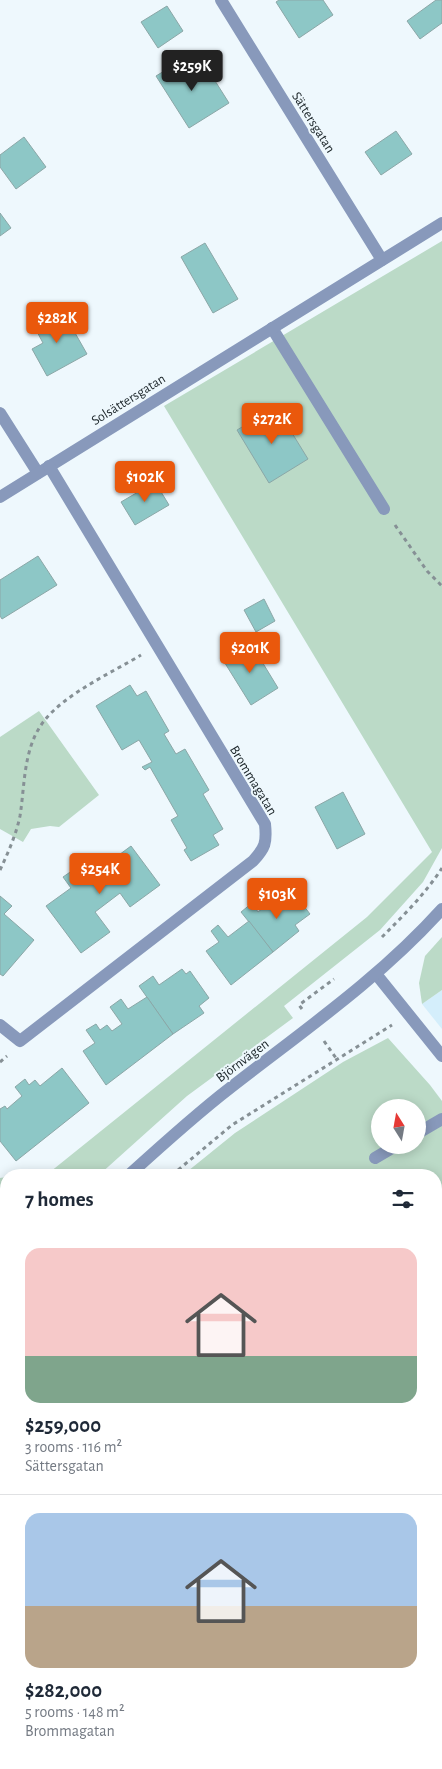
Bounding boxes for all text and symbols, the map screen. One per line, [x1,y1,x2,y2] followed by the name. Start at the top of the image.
[157,49,227,92] pin: $259K
[173,58,211,74] text: $259K
[289,90,337,155] street label: Sättersgatan
[22,302,92,344] pin: $282K
[37,310,77,326] text: $282K
[89,372,168,428] street label: Solsättersgatan
[237,402,307,445] pin: $272K
[253,411,291,427] text: $272K
[110,460,180,503] pin: $102K
[126,469,164,485] text: $102K
[215,632,285,674] pin: $201K
[231,640,269,656] text: $201K
[227,743,279,818] street label: Brommagatan
[65,852,135,895] pin: $254K
[80,861,120,877] text: $254K
[242,878,312,920] pin: $103K
[258,886,296,902] text: $103K
[214,1037,272,1085] street label: Björnvägen
[371,1099,426,1154] north arrow
[371,1099,426,1154] map controls
[389,1185,417,1213] icon: filters
[25,1189,94,1210] text: 7 homes
[176,1280,266,1370] icon: home
[25,1415,101,1436] text: $259,000
[25,1439,122,1455] text: 3 rooms · 116 m²
[25,1458,104,1474] text: Sättersgatan
[176,1546,266,1636] icon: home
[25,1680,102,1701] text: $282,000
[25,1704,125,1720] text: 5 rooms · 148 m²
[25,1723,115,1739] text: Brommagatan

